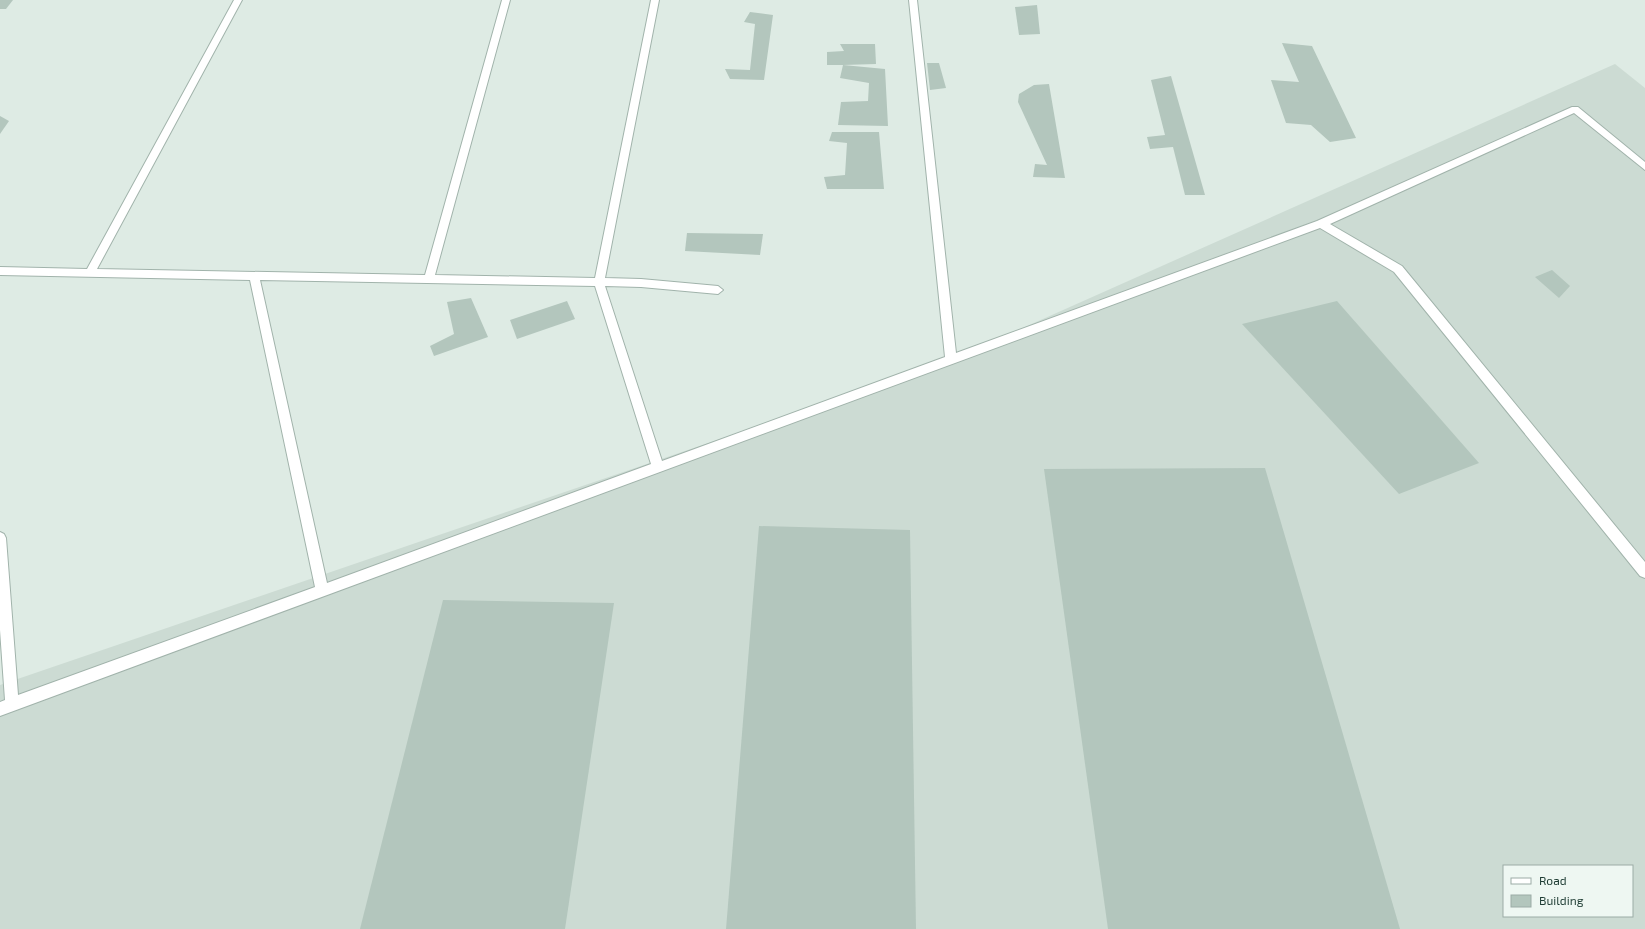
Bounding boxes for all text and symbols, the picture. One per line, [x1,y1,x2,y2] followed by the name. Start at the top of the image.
[1503,865,1633,917] legend
[1539,873,1567,887] text: Road
[1539,893,1584,907] text: Building

